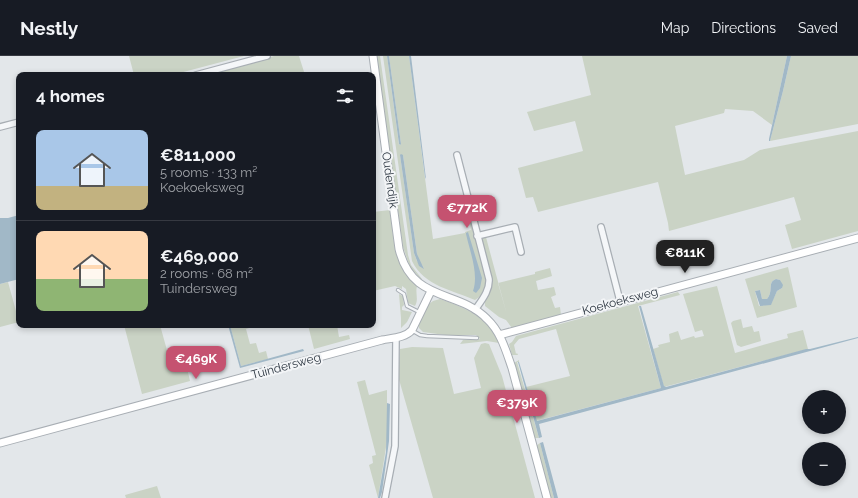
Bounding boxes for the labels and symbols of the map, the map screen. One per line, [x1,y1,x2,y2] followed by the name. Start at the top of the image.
[379,151,401,210] street label: Oudendijk
[439,195,495,229] pin: €772K
[657,240,713,274] pin: €811K
[581,284,659,318] street label: Koekoeksweg
[168,346,224,380] pin: €469K
[250,350,322,382] street label: Tuindersweg
[489,390,545,424] pin: €379K

